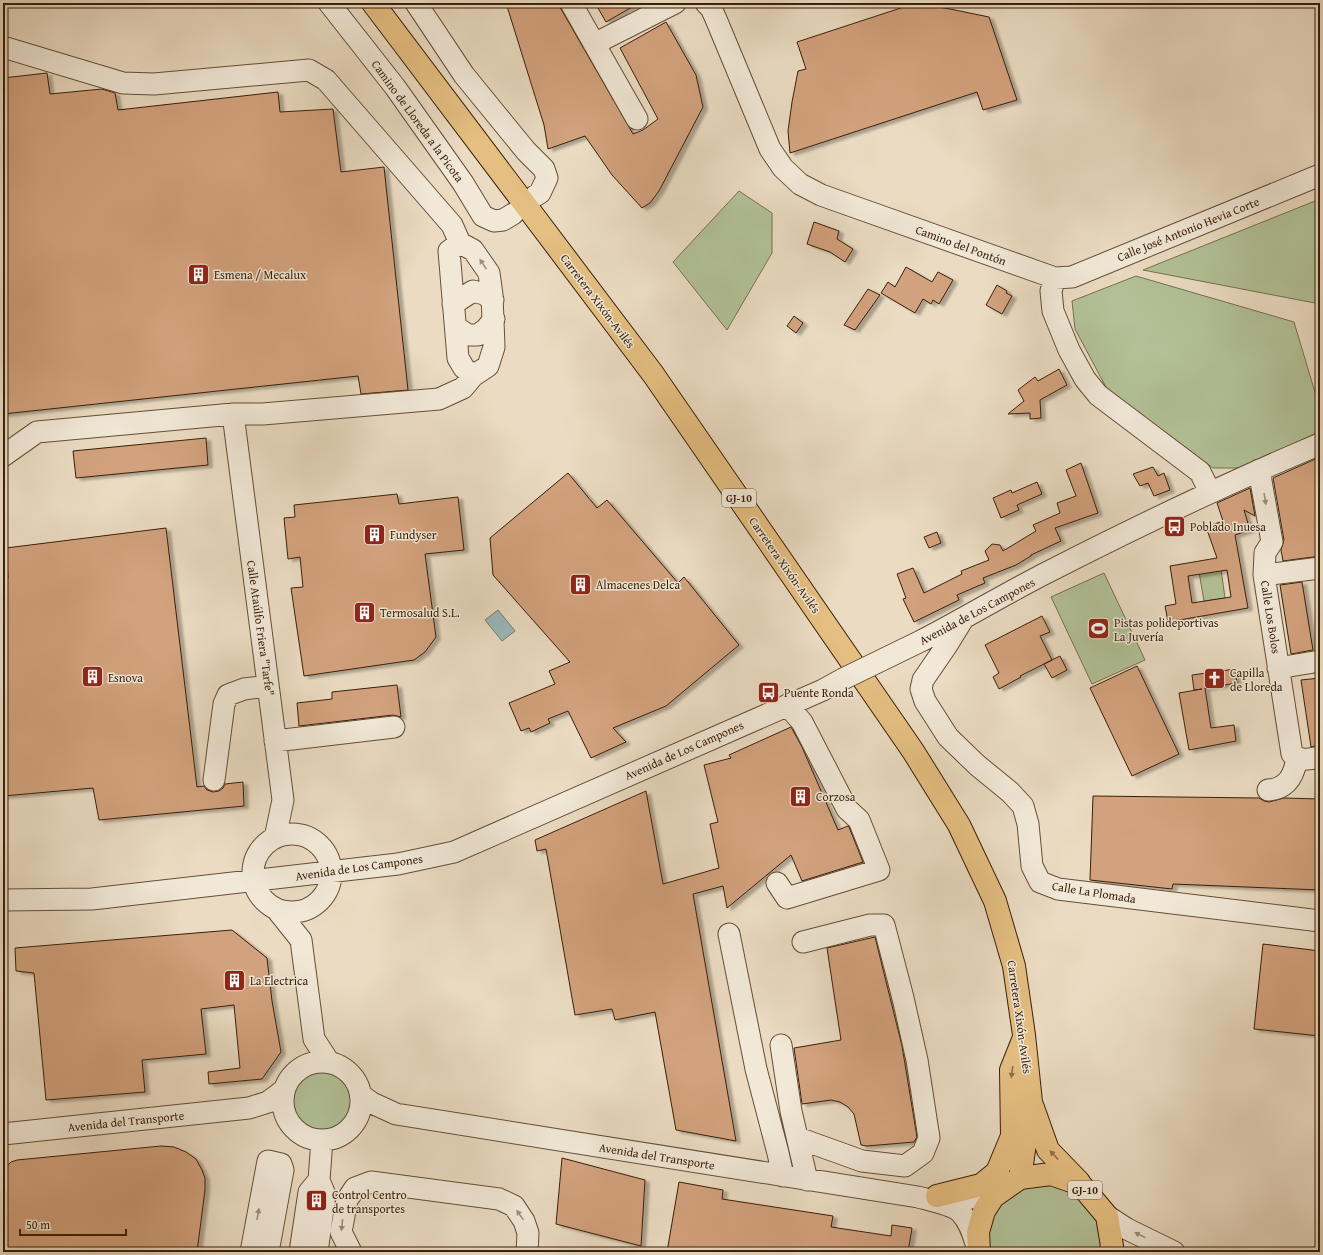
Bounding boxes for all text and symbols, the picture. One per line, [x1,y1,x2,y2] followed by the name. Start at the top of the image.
[368,56,468,186] street label: Camino de Lloreda a la Picota
[1114,192,1262,265] street label: Calle José Antonio Hevia Corte
[913,221,1009,269] street label: Camino del Pontón
[557,250,639,352] street label: Carretera Xixón-Avilés
[479,259,487,270] one-way arrow
[186,261,212,287] building icon: Esmena / Mecalux
[214,266,307,283] place label: Esmena / Mecalux
[722,489,756,507] road number: GJ-10
[1262,493,1268,505] one-way arrow
[745,513,825,617] street label: Carretera Xixón-Avilés
[1161,513,1187,539] bus stop icon: Poblado Inuesa
[1190,518,1266,535] place label: Poblado Inuesa
[361,521,387,547] building icon: Fundyser
[390,526,437,543] place label: Fundyser
[243,559,279,697] street label: Calle Ataúlfo Friera "Tarfe"
[567,571,593,597] building icon: Almacenes Delca
[916,573,1038,649] street label: Avenida de Los Campones
[596,576,680,593] place label: Almacenes Delca
[1257,579,1285,655] street label: Calle Los Bolos
[351,599,377,625] building icon: Termosalud S.L.
[380,604,460,621] place label: Termosalud S.L.
[1114,614,1219,645] place label: Pistas polideportivas La Juvería
[1085,616,1111,642] sports icon: Pistas polideportivas La Juvería
[80,664,106,690] building icon: Esnova
[1230,664,1283,695] place label: Capilla de Lloreda
[1202,666,1228,692] church icon: Capilla de Lloreda
[108,669,143,686] place label: Esnova
[755,679,781,705] bus stop icon: Puente Ronda
[784,684,854,701] place label: Puente Ronda
[622,716,746,784] street label: Avenida de Los Campones
[787,783,813,809] building icon: Corzosa
[816,788,856,805] place label: Corzosa
[294,850,424,884] street label: Avenida de Los Campones
[1051,877,1138,907] street label: Calle La Plomada
[1004,959,1036,1075] street label: Carretera Xixón-Avilés
[221,967,247,993] building icon: La Electrica
[250,972,308,989] place label: La Electrica
[1009,1065,1015,1078] one-way arrow
[67,1106,185,1136] street label: Avenida del Transporte
[598,1138,716,1174] street label: Avenida del Transporte
[1049,1150,1058,1160] one-way arrow
[1068,1181,1102,1199] road number: GJ-10
[332,1186,407,1217] place label: Control Centro de transportes
[303,1188,329,1214] building icon: Control Centro de transportes
[255,1208,261,1220] one-way arrow
[516,1210,524,1220] one-way arrow
[20,1211,126,1237] scale bar
[26,1216,50,1233] text: 50 m
[339,1219,345,1231] one-way arrow
[1134,1232,1145,1238] one-way arrow

